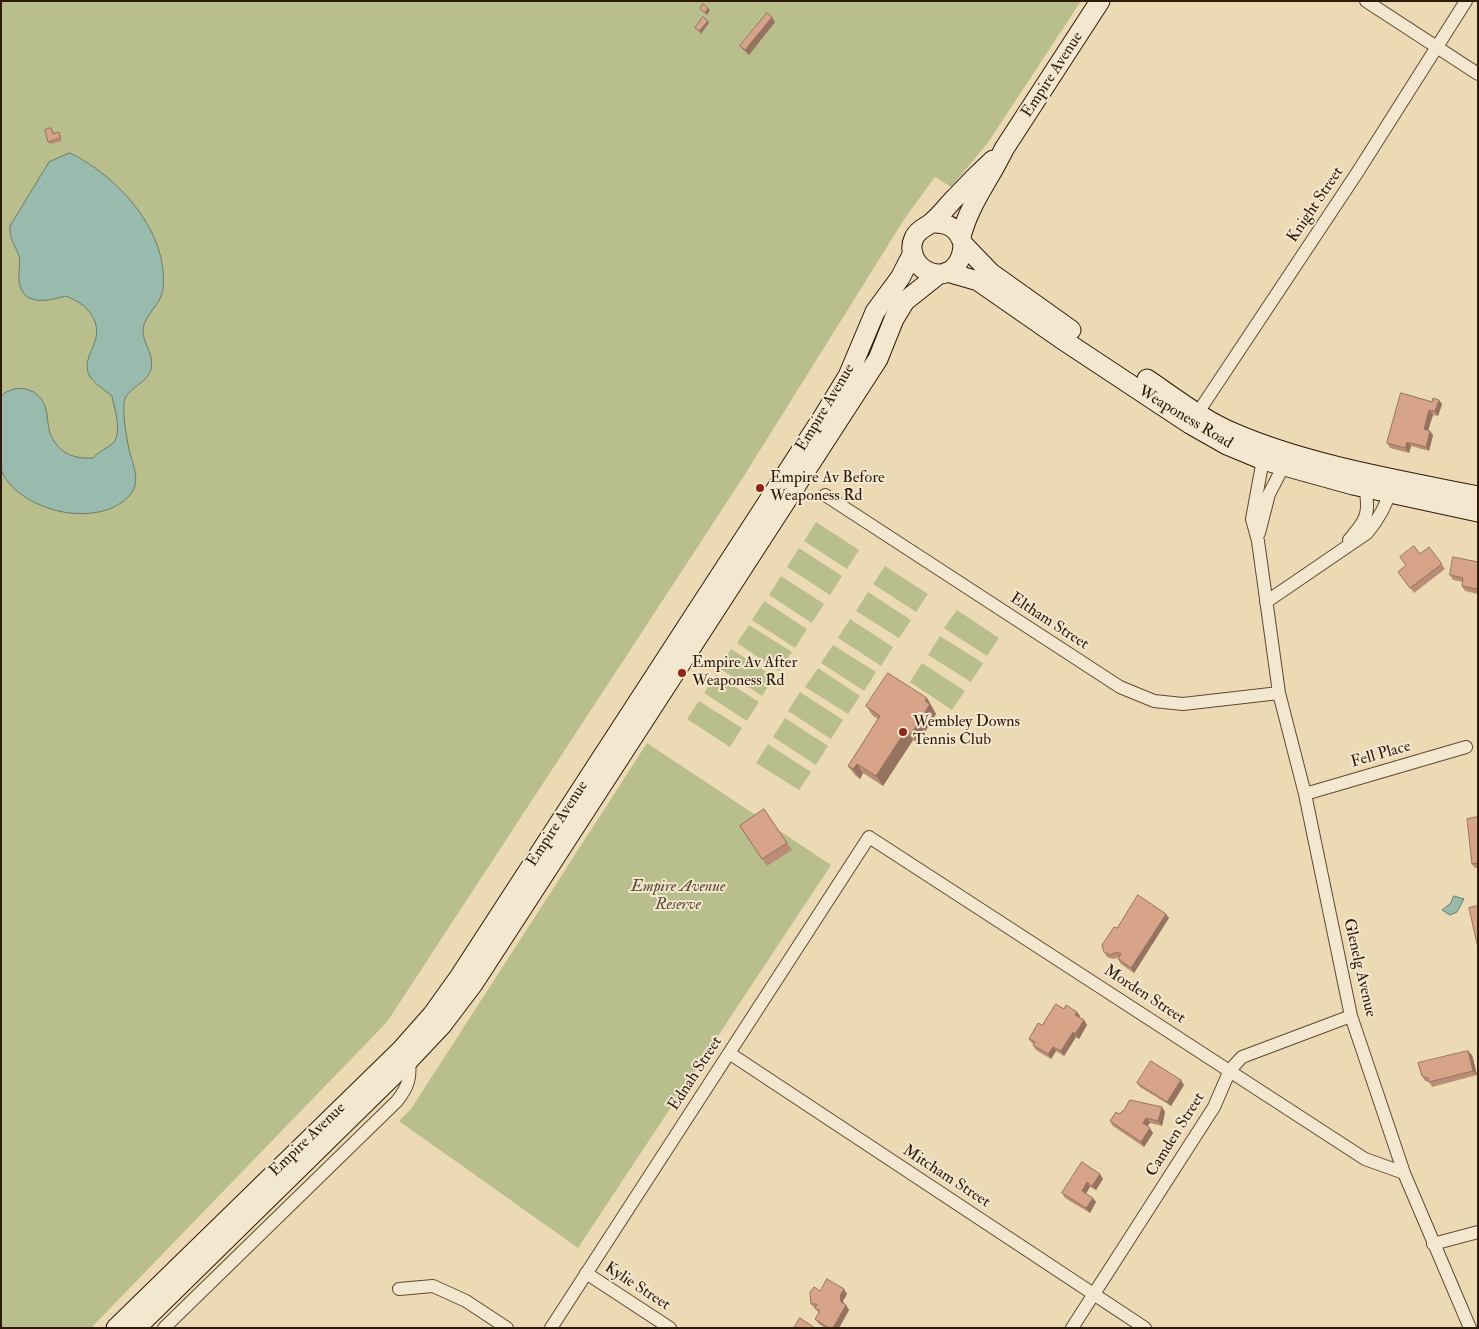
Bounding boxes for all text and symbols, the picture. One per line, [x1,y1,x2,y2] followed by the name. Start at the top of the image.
[1018,28,1088,122] street label: Empire Avenue
[1284,164,1348,246] street label: Knight Street
[792,361,860,455] street label: Empire Avenue
[1134,382,1236,454] street label: Weaponess Road
[770,469,885,507] place label: Empire Av Before Weaponess Rd
[754,482,766,494] marker: Empire Av Before Weaponess Rd
[1006,589,1092,655] street label: Eltham Street
[692,654,797,692] place label: Empire Av After Weaponess Rd
[676,667,688,679] marker: Empire Av After Weaponess Rd
[913,713,1020,751] place label: Wembley Downs Tennis Club
[897,726,909,738] marker: Wembley Downs Tennis Club
[1349,737,1413,773] street label: Fell Place
[523,777,593,871] street label: Empire Avenue
[631,878,725,916] park label: Empire Avenue Reserve
[1338,917,1380,1019] street label: Glenelg Avenue
[1100,961,1188,1029] street label: Morden Street
[665,1033,727,1115] street label: Ednah Street
[1143,1089,1209,1181] street label: Camden Street
[266,1099,350,1181] street label: Empire Avenue
[899,1142,993,1212] street label: Mitcham Street
[601,1259,673,1315] street label: Kylie Street

